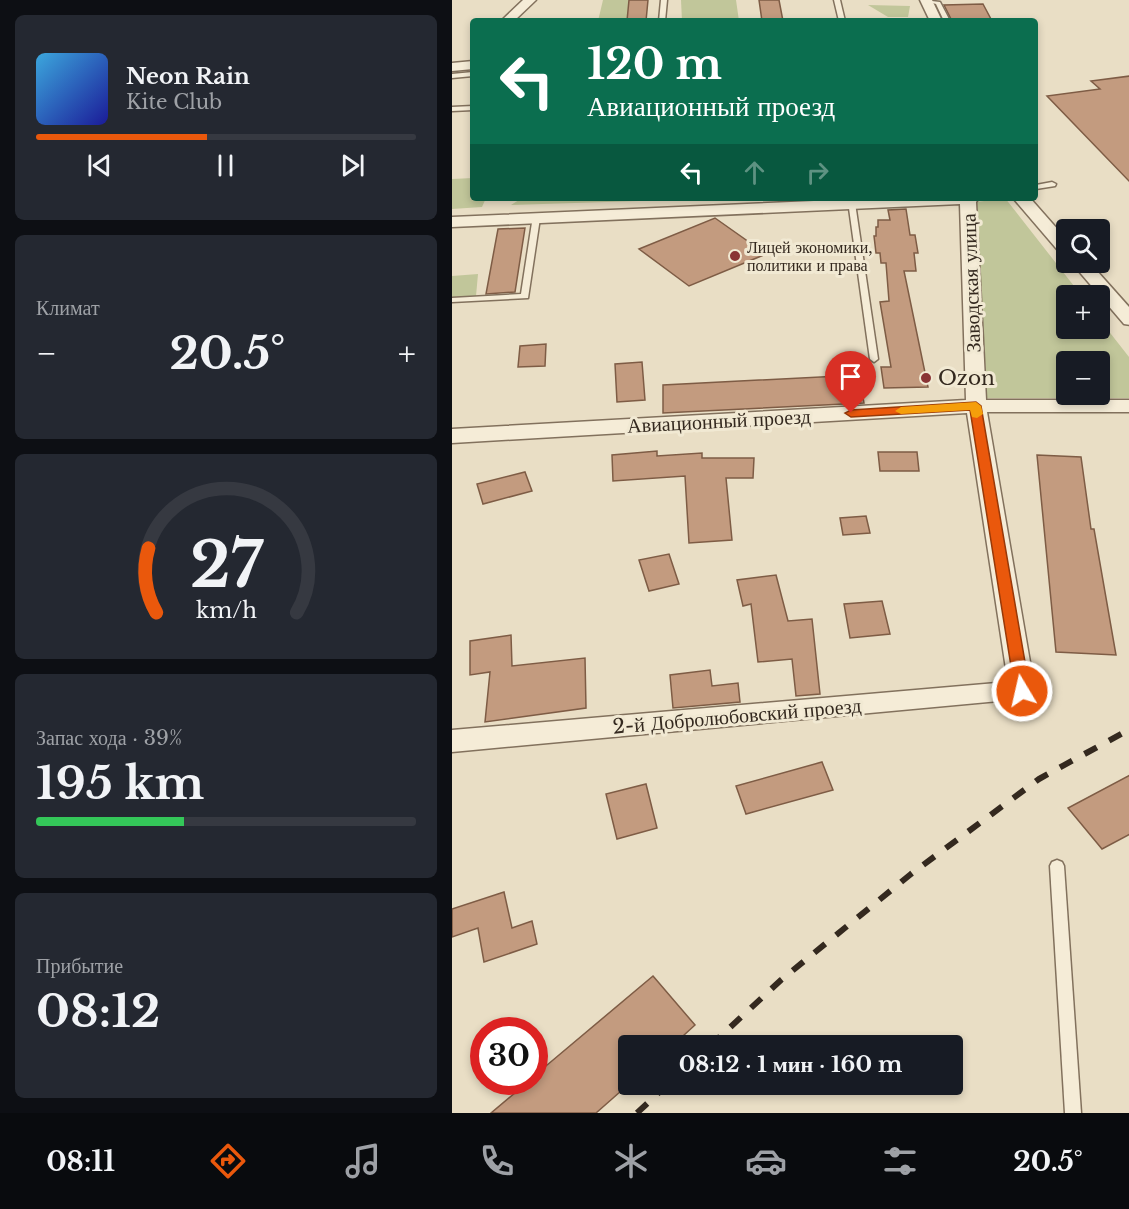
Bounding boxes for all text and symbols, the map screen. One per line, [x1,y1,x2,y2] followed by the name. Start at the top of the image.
[587,38,722,90] text: 120 m
[488,42,566,120] icon: left
[126,63,250,90] text: Neon Rain
[126,90,222,114] text: Kite Club
[587,90,835,123] text: Авиационный проезд
[83,149,116,182] icon: previous
[209,149,242,182] icon: pause
[336,149,369,182] icon: next
[675,156,708,189] icon: left
[738,156,771,189] icon: ahead
[801,156,834,189] icon: right
[957,213,985,353] street label: Заводская улица
[1056,219,1110,405] map controls
[1056,219,1110,273] button: search
[747,237,873,275] place label: Лицей экономики, политики и права
[728,249,742,263] marker: Лицей экономики, политики и права
[1056,285,1110,339] button: +
[36,296,100,320] text: Климат
[169,325,285,381] text: 20.5°
[36,333,57,374] text: −
[398,333,416,374] text: +
[825,351,876,413] pin
[1056,351,1110,405] button: −
[834,360,867,393] icon: arrive
[938,366,995,390] place label: Ozon
[919,371,933,385] marker: Ozon
[627,404,811,438] street label: Авиационный проезд
[190,527,263,605] text: 27
[196,598,257,625] text: km/h
[990,659,1054,723] position arrow
[612,693,862,739] street label: 2-й Добролюбовский проезд
[36,726,182,750] text: Запас хода · 39%
[36,755,204,811] text: 195 km
[36,954,123,978] text: Прибытие
[36,983,160,1039] text: 08:12
[470,1017,548,1095] speed limit sign: 30
[679,1051,902,1078] text: 08:12 · 1 мин · 160 m
[207,1140,249,1182] icon: directions
[342,1140,384,1182] icon: music
[476,1140,518,1182] icon: phone
[610,1140,652,1182] icon: climate
[745,1140,787,1182] icon: car
[879,1140,921,1182] icon: filters
[46,1145,115,1178] text: 08:11
[1013,1145,1083,1178] text: 20.5°

